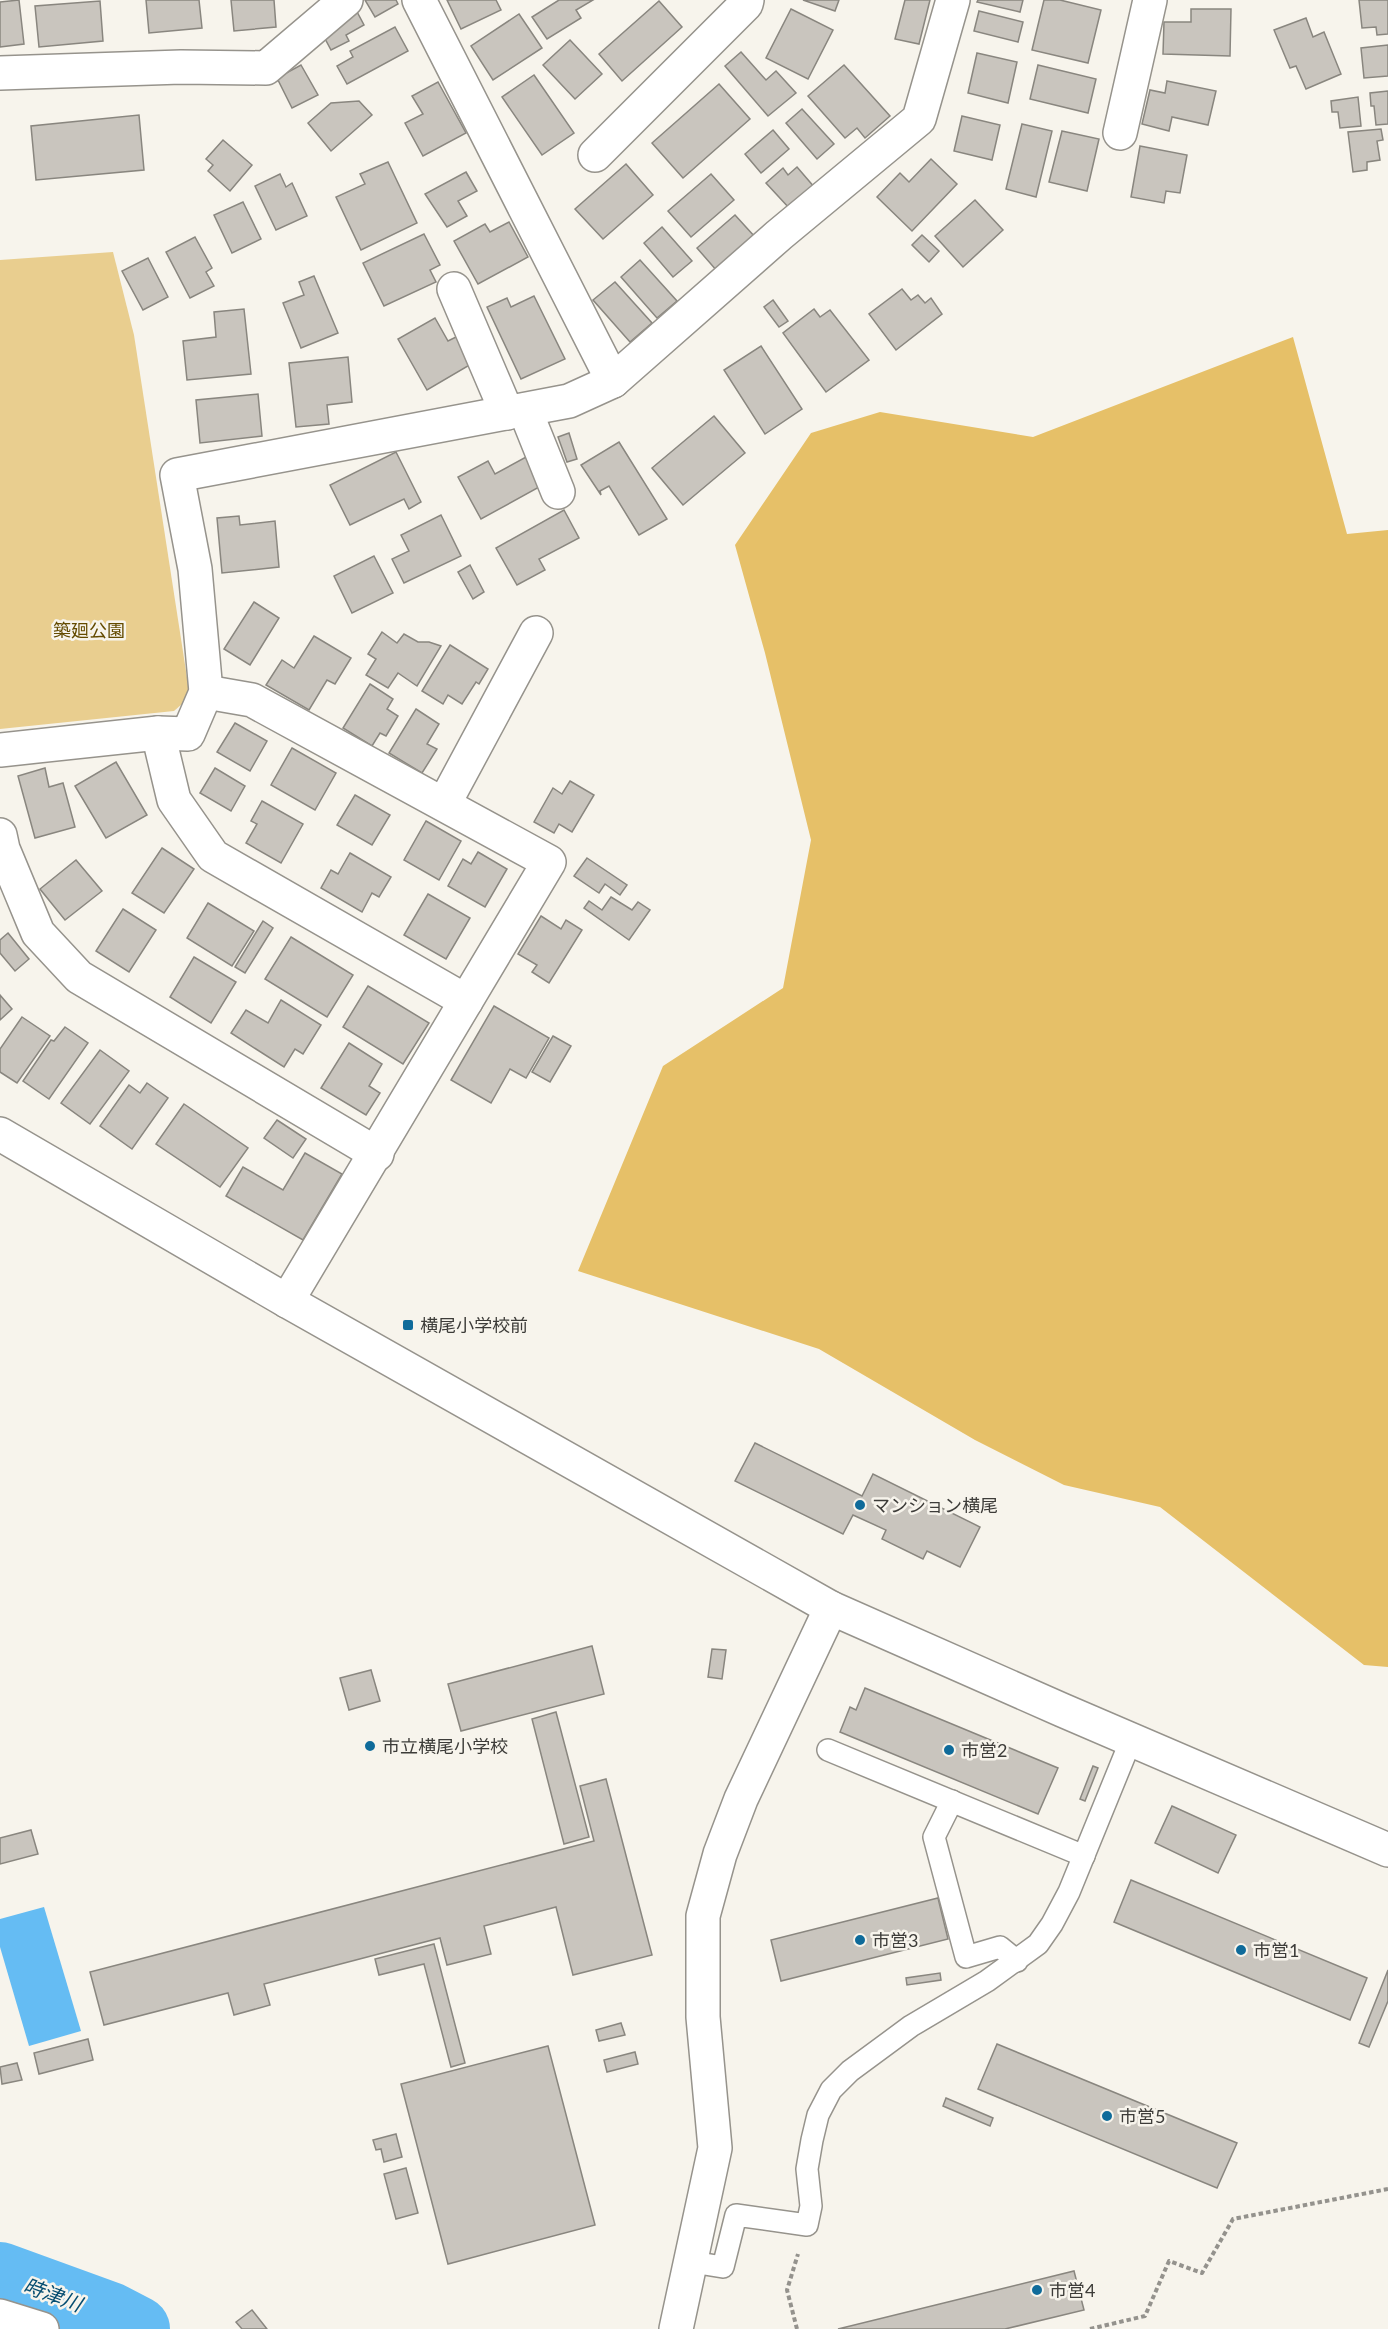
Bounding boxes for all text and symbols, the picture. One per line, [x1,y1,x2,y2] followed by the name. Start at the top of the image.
[53,619,125,641] park label: 築廻公園
[420,1314,528,1336] place label: 横尾小学校前
[401,1318,415,1332] marker: 横尾小学校前
[872,1494,998,1516] place label: マンション横尾
[853,1498,867,1512] marker: マンション横尾
[382,1735,508,1757] place label: 市立横尾小学校
[363,1739,377,1753] marker: 市立横尾小学校
[961,1739,1007,1761] place label: 市営2
[942,1743,956,1757] marker: 市営2
[872,1929,918,1951] place label: 市営3
[853,1933,867,1947] marker: 市営3
[1253,1939,1299,1961] place label: 市営1
[1234,1943,1248,1957] marker: 市営1
[1119,2105,1165,2127] place label: 市営5
[1100,2109,1114,2123] marker: 市営5
[21,2272,87,2316] water label: 時津川
[1049,2279,1095,2301] place label: 市営4
[1030,2283,1044,2297] marker: 市営4

